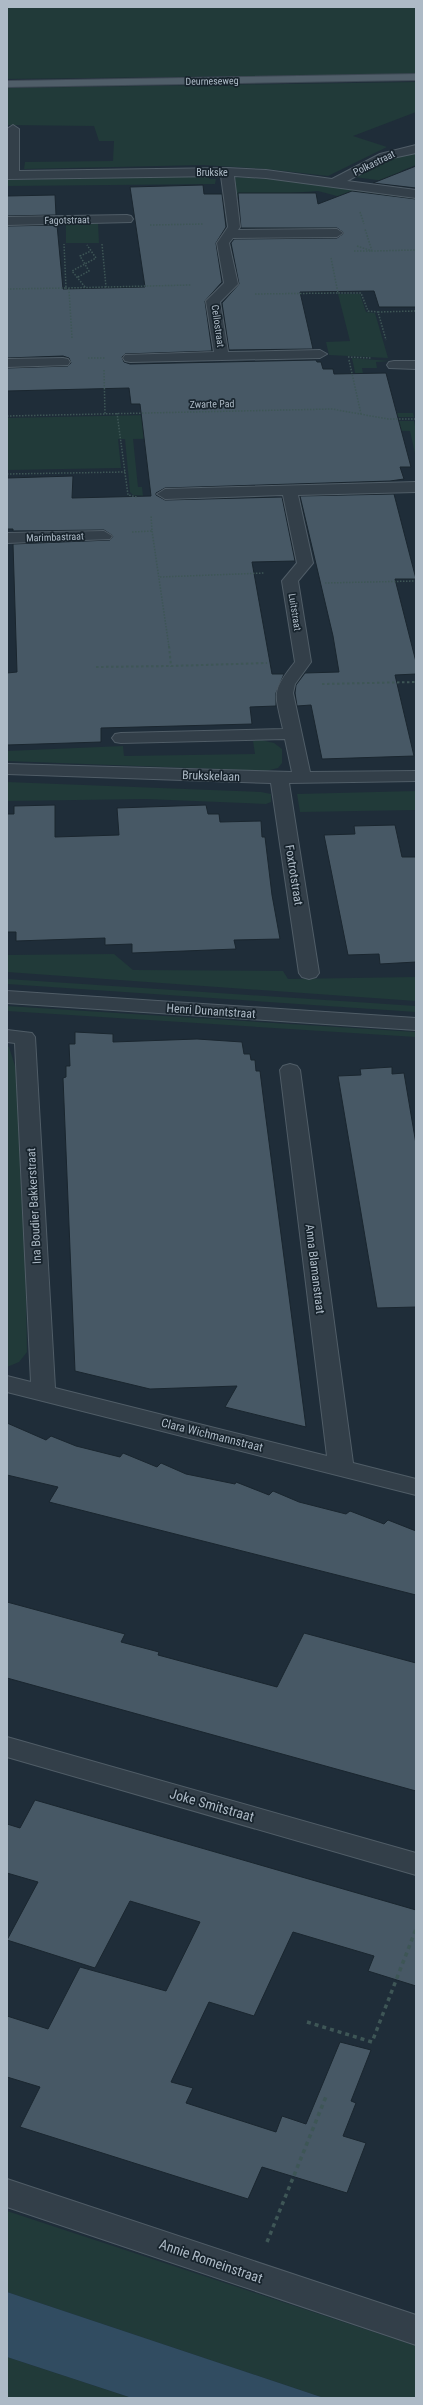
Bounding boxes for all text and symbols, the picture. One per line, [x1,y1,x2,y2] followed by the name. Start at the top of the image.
[185,75,239,87] street label: Deurneseweg
[351,148,397,178] street label: Polkastraat
[196,167,228,178] street label: Brukske
[44,214,90,226] street label: Fagotstraat
[210,304,226,348] street label: Cellostraat
[189,398,235,410] street label: Zwarte Pad
[26,530,84,544] street label: Marimbastraat
[287,593,303,631] street label: Luitstraat
[182,768,240,784] street label: Brukskelaan
[282,844,306,907] street label: Foxtrotstraat
[166,1001,256,1021] street label: Henri Dunantstraat
[24,1147,44,1264] street label: Ina Boudier Bakkerstraat
[303,1223,327,1315] street label: Anna Blamanstraat
[160,1416,265,1455] street label: Clara Wichmannstraat
[168,1785,256,1825] street label: Joke Smitstraat
[157,2236,265,2286] street label: Annie Romeinstraat

